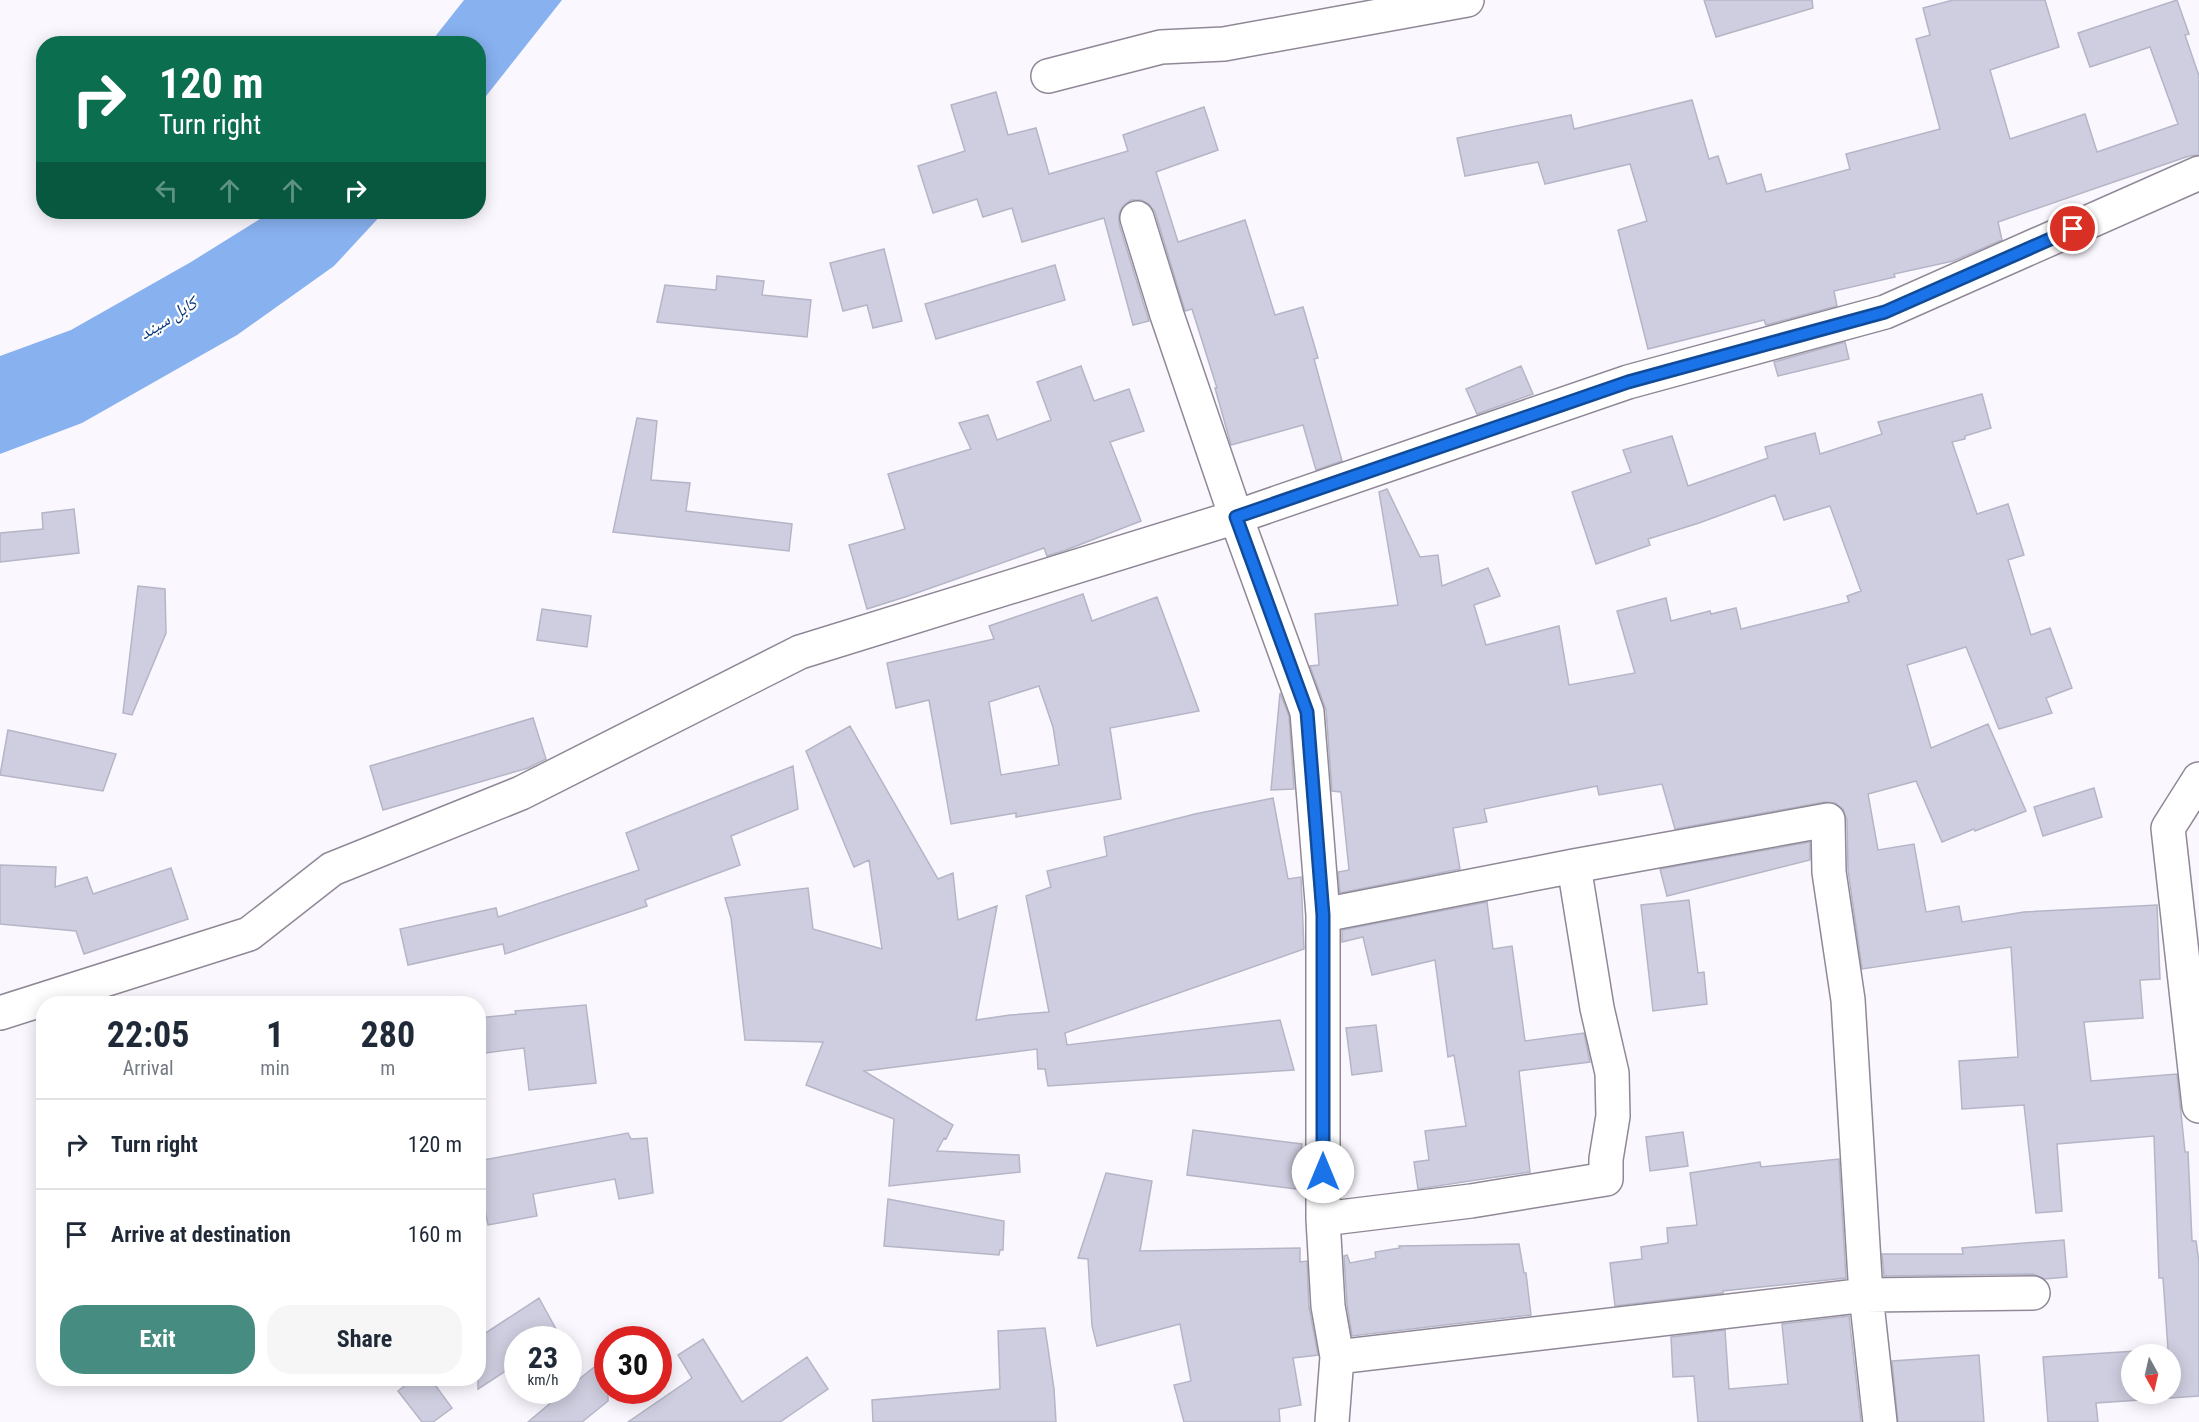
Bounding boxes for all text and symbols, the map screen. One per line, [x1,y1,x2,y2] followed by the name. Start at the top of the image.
[159,59,264,108] text: 120 m
[60,60,138,138] icon: right
[159,109,261,141] text: Turn right
[150,174,183,207] icon: left
[213,174,246,207] icon: ahead
[276,174,309,207] icon: ahead
[339,174,372,207] icon: right
[2047,203,2098,254] pin
[2056,212,2089,245] icon: arrive
[135,290,204,344] water label: کابل سيند
[107,1014,189,1056] text: 22:05
[266,1014,284,1056] text: 1
[361,1014,415,1056] text: 280
[123,1056,174,1080] text: Arrival
[260,1056,290,1080] text: min
[380,1056,395,1080] text: m
[60,1128,93,1161] icon: right
[111,1132,198,1157] text: Turn right
[408,1132,462,1157] text: 120 m
[1291,1140,1355,1204] position arrow
[60,1218,93,1251] icon: arrive
[111,1222,291,1247] text: Arrive at destination
[408,1222,462,1247] text: 160 m
[60,1305,255,1374] button: Exit
[267,1305,462,1374] button: Share
[594,1326,672,1404] speed limit sign: 30
[528,1340,558,1375] text: 23
[2121,1344,2181,1404] north arrow
[2121,1344,2181,1404] map controls
[528,1371,558,1389] text: km/h

